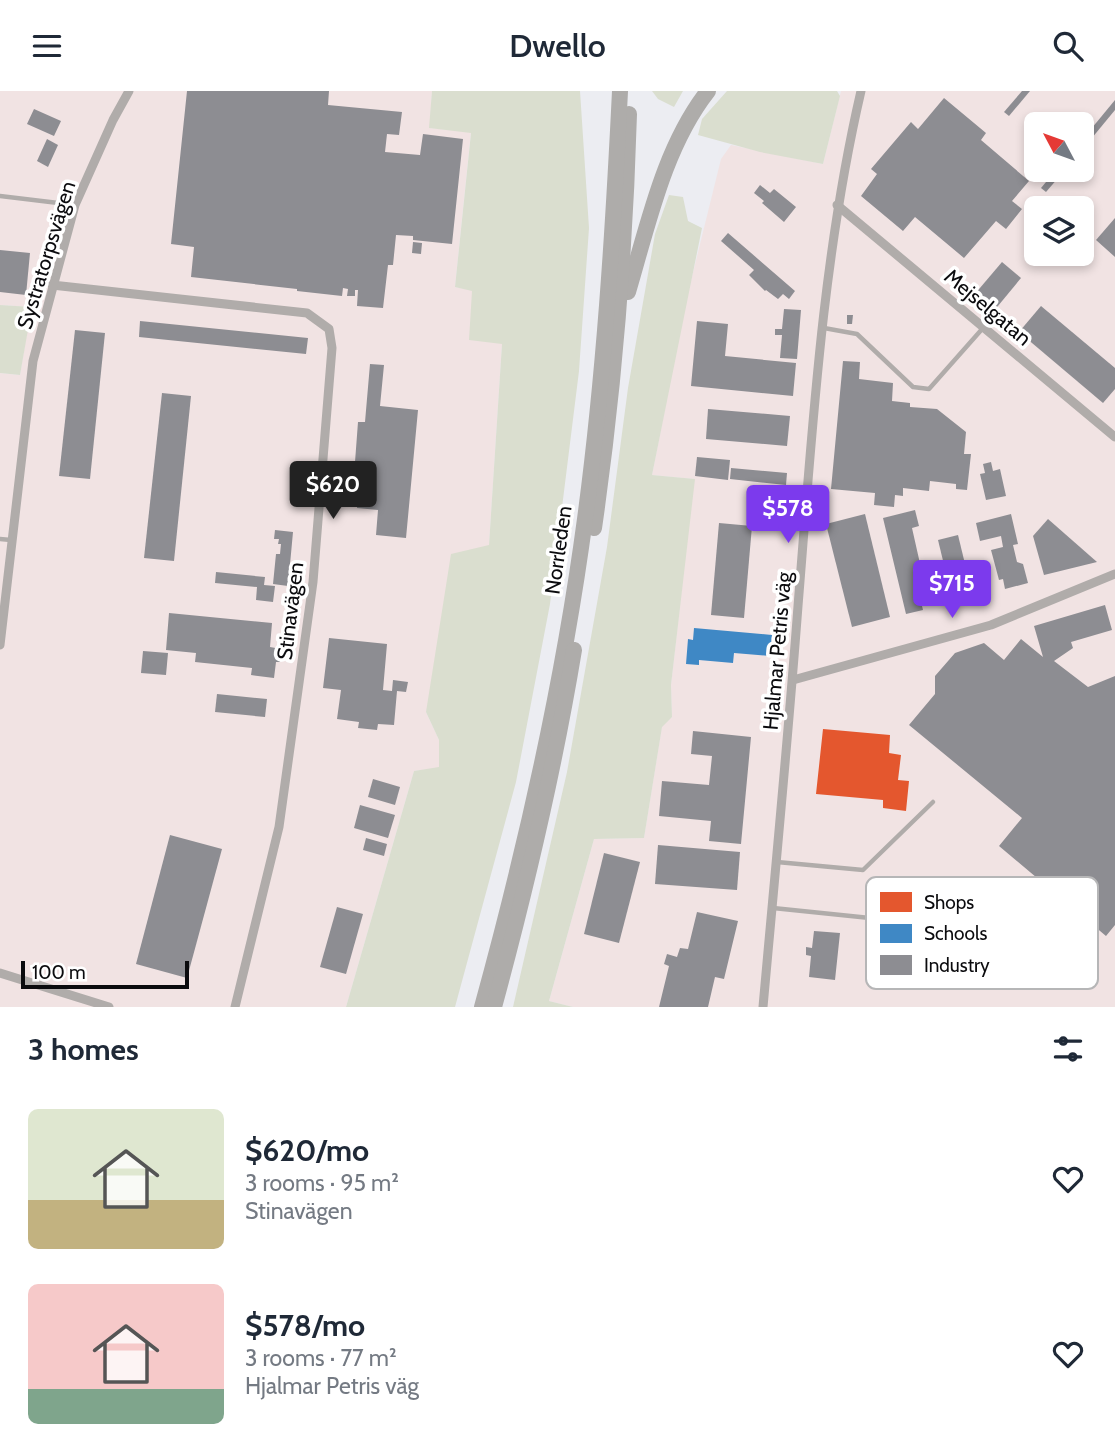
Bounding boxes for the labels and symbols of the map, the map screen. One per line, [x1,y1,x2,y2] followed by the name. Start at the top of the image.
[1024,112,1094,182] north arrow
[12,178,80,332] street label: Systratorpsvägen
[939,263,1036,351] street label: Mejselgatan
[292,461,374,521] pin: $620
[747,485,829,545] pin: $578
[539,504,577,596] street label: Norrleden
[272,561,308,661] street label: Stinavägen
[911,561,993,620] pin: $715
[758,570,797,731] street label: Hjalmar Petris väg
[866,877,1098,989] legend
[924,891,974,914] text: Shops
[924,922,987,945] text: Schools
[924,954,990,977] text: Industry
[21,958,189,990] scale bar

